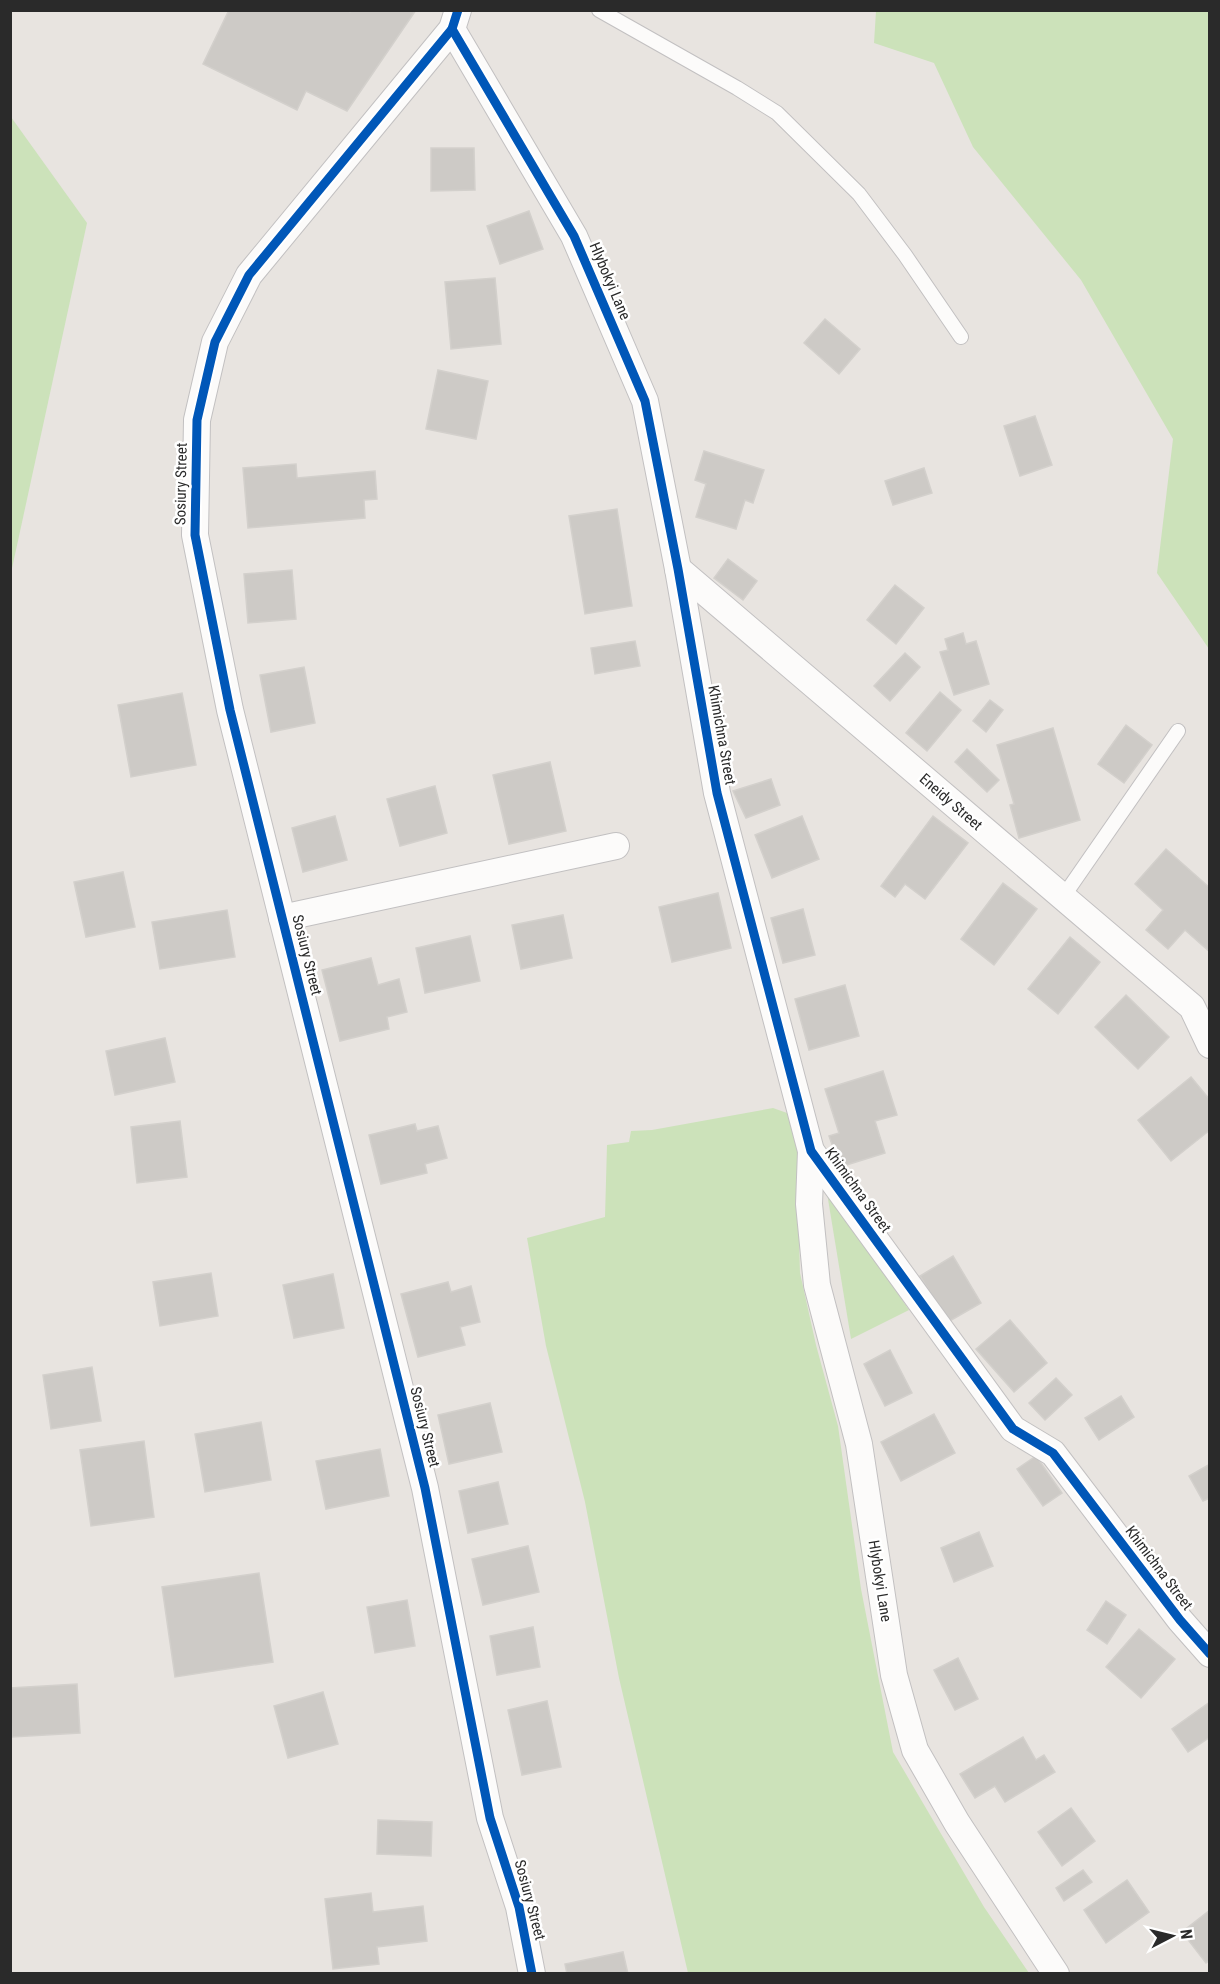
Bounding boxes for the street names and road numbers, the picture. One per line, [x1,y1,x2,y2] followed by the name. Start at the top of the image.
[586,240,634,322] street label: Hlybokyi Lane
[171,443,191,525] street label: Sosiury Street
[704,684,740,786] street label: Khimichna Street
[916,770,986,834] street label: Eneidy Street
[288,913,326,997] street label: Sosiury Street
[821,1144,895,1236] street label: Khimichna Street
[406,1385,444,1469] street label: Sosiury Street
[1121,1522,1197,1614] street label: Khimichna Street
[865,1539,895,1623] street label: Hlybokyi Lane
[511,1858,549,1942] street label: Sosiury Street

